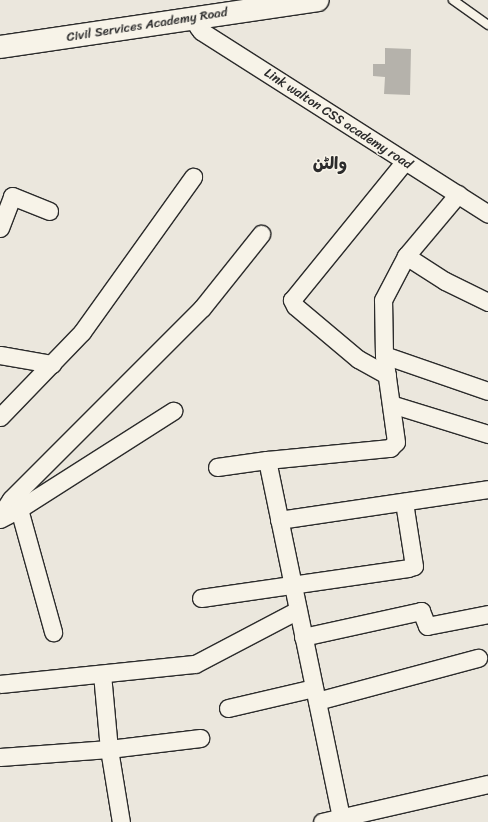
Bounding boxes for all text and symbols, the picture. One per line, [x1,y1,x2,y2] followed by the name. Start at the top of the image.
[65,5,229,45] street label: Civil Services Academy Road
[261,65,415,173] street label: Link walton CSS academy road
[313,154,347,174] district label: والٹن

